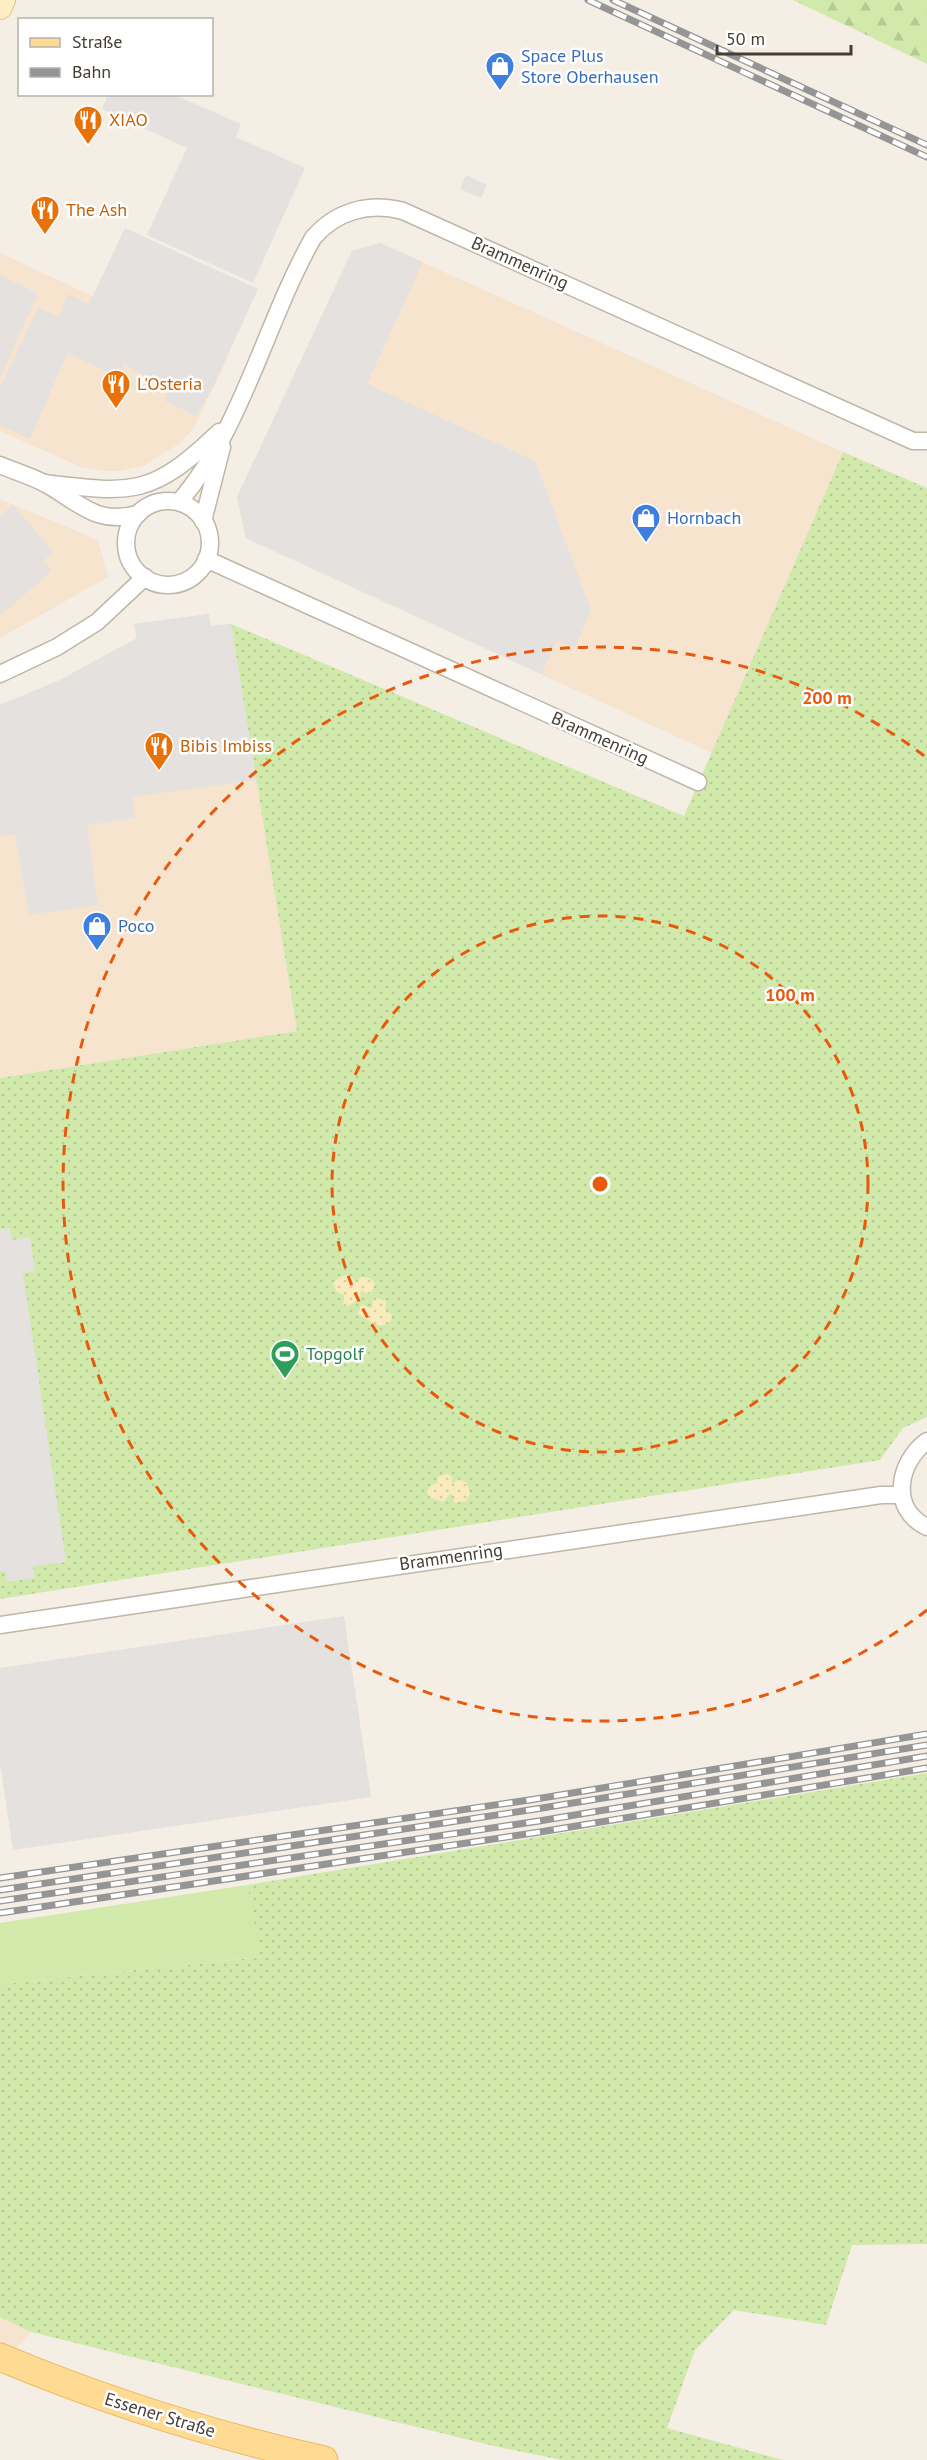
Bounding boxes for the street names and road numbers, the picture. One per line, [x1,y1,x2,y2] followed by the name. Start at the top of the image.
[468,231,572,294] street label: Brammenring
[548,706,652,769] street label: Brammenring
[398,1538,504,1575] street label: Brammenring
[102,2387,218,2442] street label: Essener Straße

